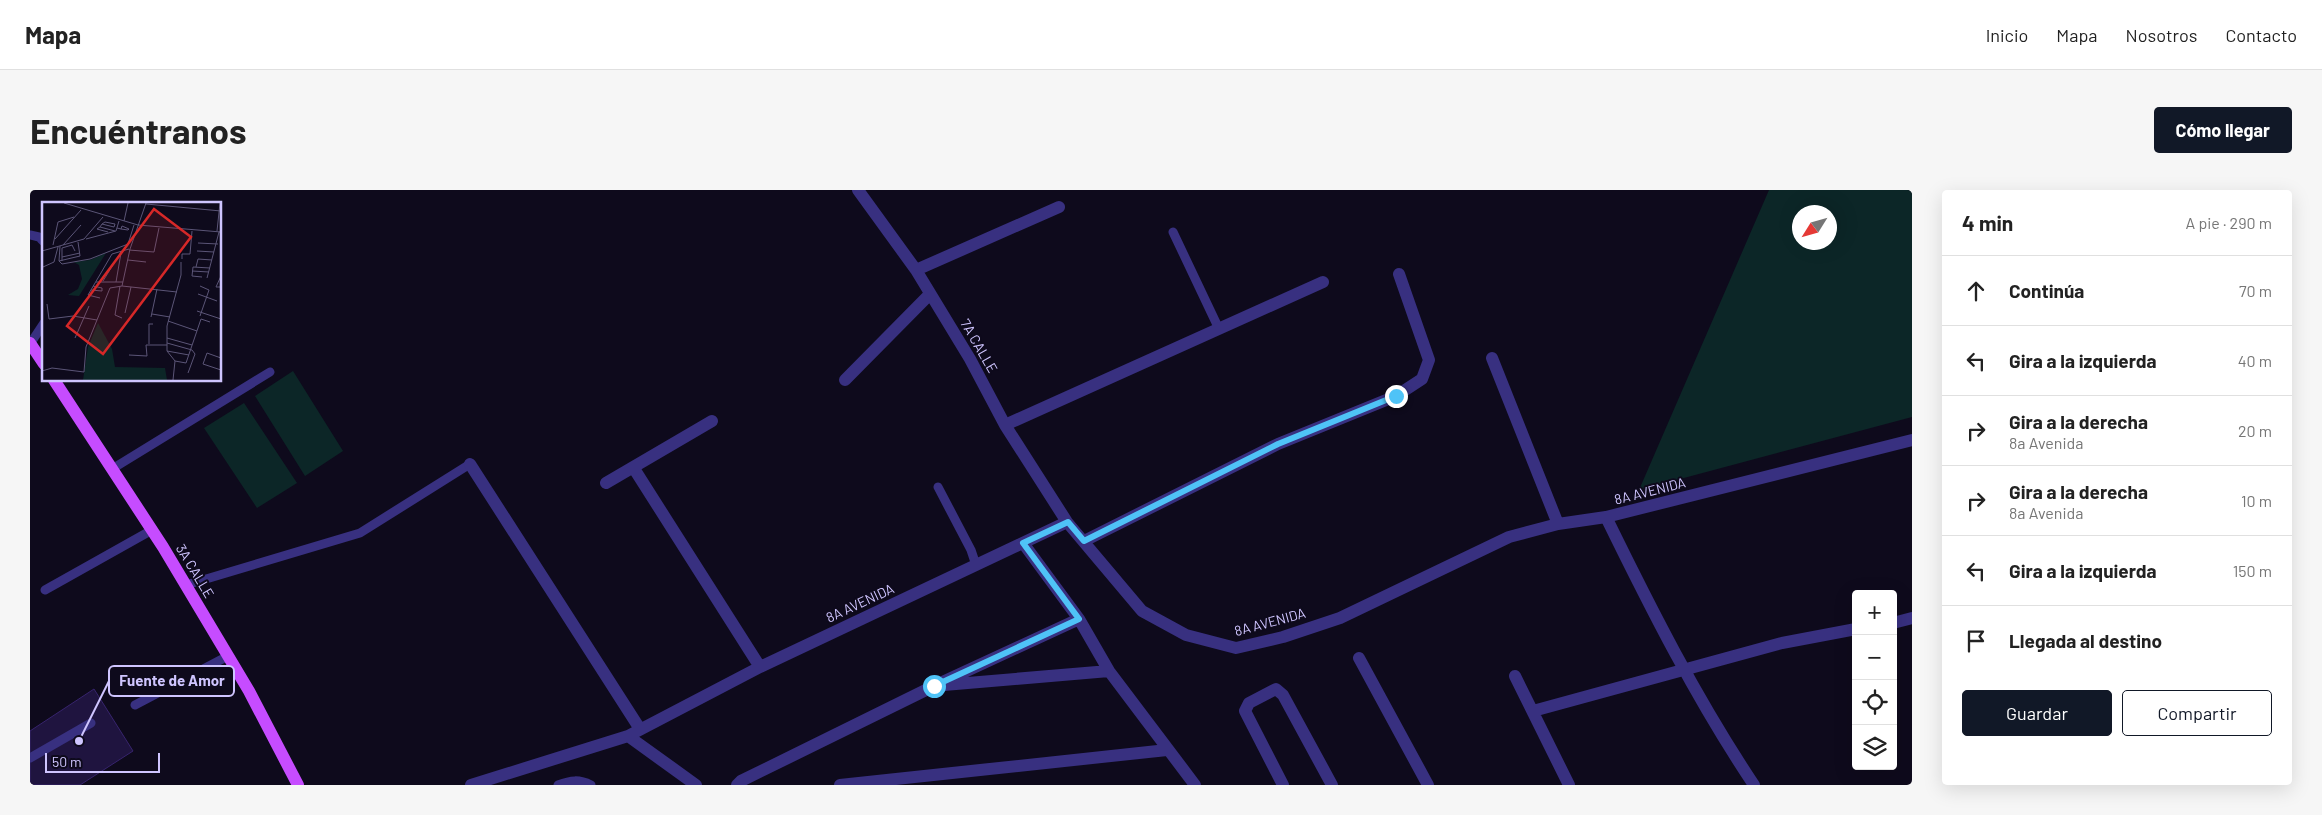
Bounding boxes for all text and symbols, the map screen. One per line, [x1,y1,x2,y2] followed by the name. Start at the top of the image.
[25,20,81,49] text: Mapa
[1986,24,2028,46] text: Inicio
[2056,24,2098,46] text: Mapa
[2126,24,2197,46] text: Nosotros
[2225,24,2297,46] text: Contacto
[2154,107,2292,153] button: Cómo llegar
[30,109,247,151] text: Encuéntranos
[42,202,221,381] inset map
[1792,205,1837,250] north arrow
[1962,210,2013,235] text: 4 min
[2186,213,2272,232] text: A pie · 290 m
[1962,277,1990,305] icon: ahead
[2009,279,2084,302] text: Continúa
[2239,281,2272,300] text: 70 m
[957,316,1002,376] street label: 7A CALLE
[1962,347,1990,375] icon: left
[2009,349,2157,372] text: Gira a la izquierda
[2238,351,2272,370] text: 40 m
[1385,385,1408,408] route end
[2009,410,2148,433] text: Gira a la derecha
[1962,417,1990,445] icon: right
[2238,421,2272,440] text: 20 m
[2009,433,2083,452] text: 8a Avenida
[1612,473,1688,508] street label: 8A AVENIDA
[2009,480,2148,503] text: Gira a la derecha
[1962,487,1990,515] icon: right
[2241,491,2272,510] text: 10 m
[2009,503,2083,522] text: 8a Avenida
[173,541,218,601] street label: 3A CALLE
[1962,557,1990,585] icon: left
[2009,559,2157,582] text: Gira a la izquierda
[2233,561,2272,580] text: 150 m
[823,579,897,626] street label: 8A AVENIDA
[1852,590,1897,770] map controls
[1852,590,1897,635] button: +
[1232,604,1308,639] street label: 8A AVENIDA
[1962,627,1990,655] icon: arrive
[2009,629,2162,652] text: Llegada al destino
[1852,635,1897,680] button: −
[109,666,234,696] callout: Fuente de Amor
[119,671,225,689] text: Fuente de Amor
[923,675,946,698] route start
[1852,680,1897,725] button: locate
[1962,690,2112,736] button: Guardar
[2122,690,2272,736] button: Compartir
[1852,725,1897,770] button: layers
[45,750,160,773] scale bar
[52,753,81,770] text: 50 m

